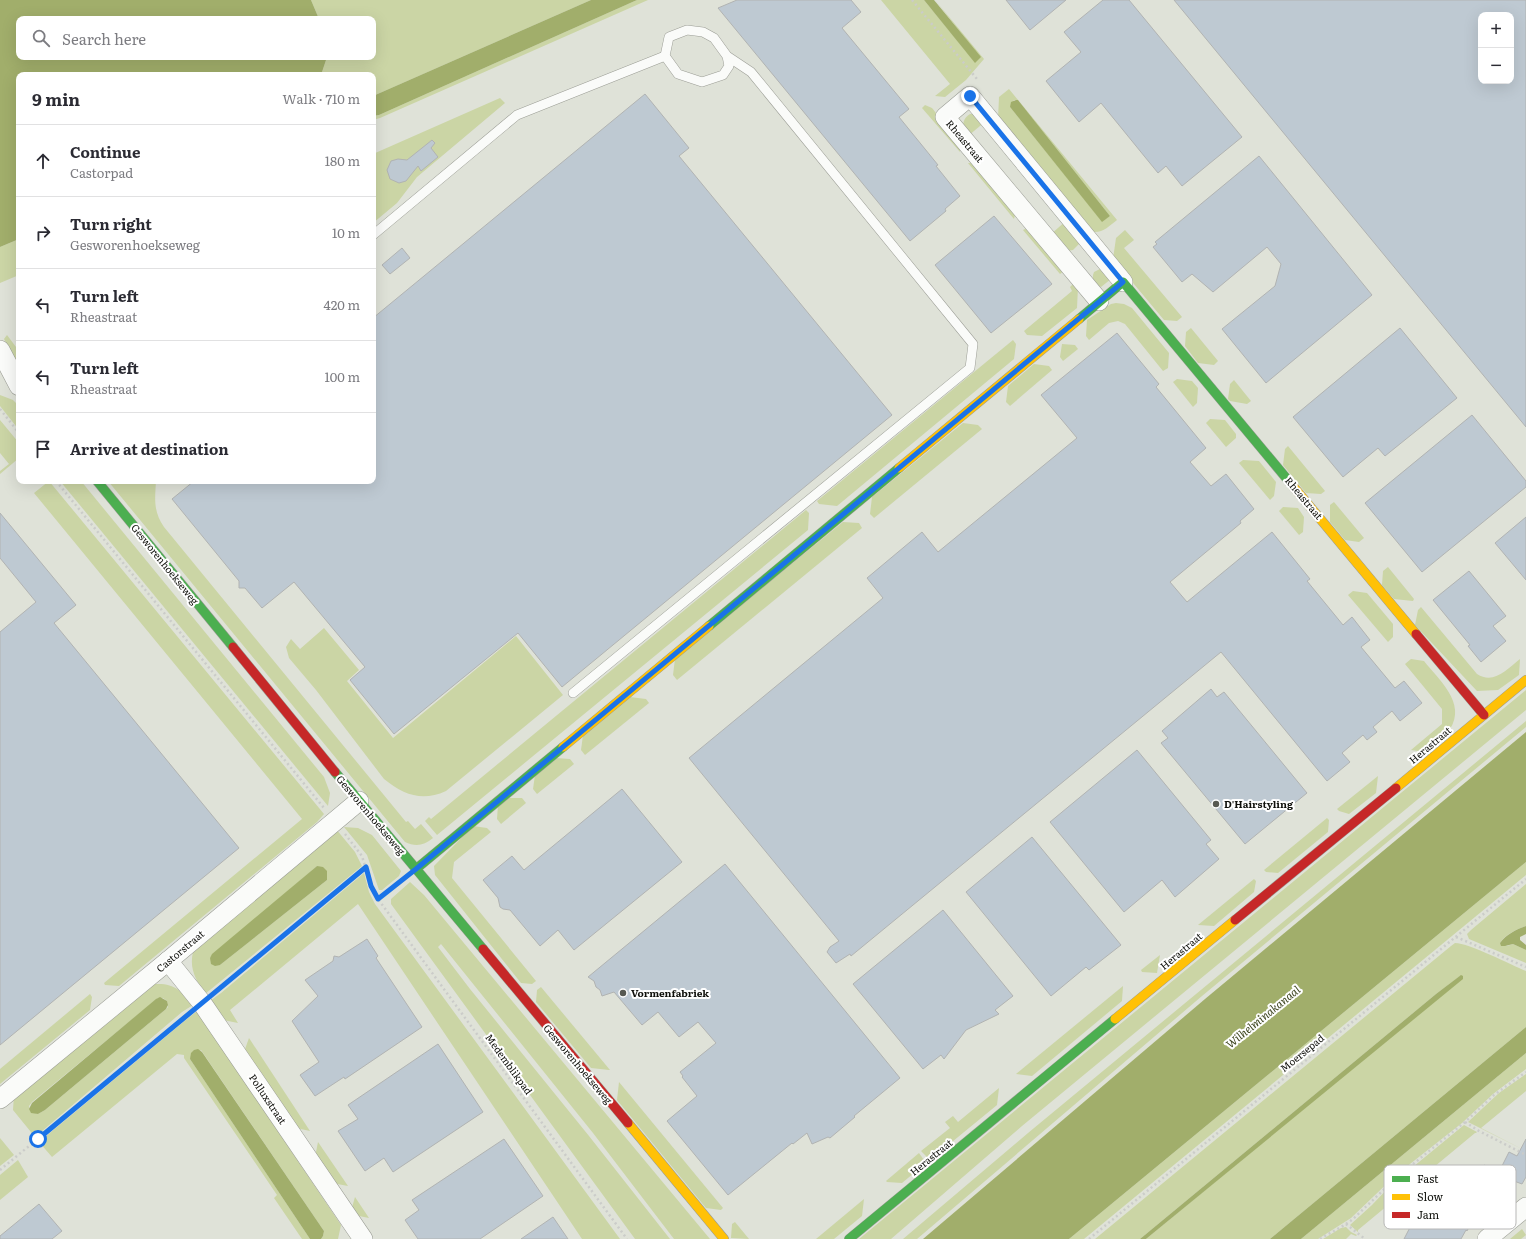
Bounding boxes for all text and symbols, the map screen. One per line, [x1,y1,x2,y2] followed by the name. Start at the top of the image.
[1478,12,1514,84] map controls
[1478,12,1514,48] button: +
[16,16,376,60] search box
[30,27,52,49] icon: search
[62,27,146,50] text: Search here
[1478,48,1514,84] button: −
[32,86,80,111] text: 9 min
[961,87,979,105] route end
[283,89,360,108] text: Walk · 710 m
[943,116,988,165] street label: Rheastraat
[70,140,140,163] text: Continue
[32,150,54,172] icon: ahead
[325,151,360,170] text: 180 m
[70,163,133,182] text: Castorpad
[70,212,152,235] text: Turn right
[32,222,54,244] icon: right
[332,223,360,242] text: 10 m
[70,235,200,254] text: Gesworenhoekseweg
[70,284,139,307] text: Turn left
[32,294,54,316] icon: left
[324,295,360,314] text: 420 m
[70,307,137,326] text: Rheastraat
[70,356,139,379] text: Turn left
[32,366,54,388] icon: left
[324,367,360,386] text: 100 m
[70,379,137,398] text: Rheastraat
[70,437,229,460] text: Arrive at destination
[32,438,54,460] icon: arrive
[1282,473,1327,522] street label: Rheastraat
[128,520,203,608] street label: Gesworenhoekseweg
[1405,723,1454,767] street label: Herastraat
[333,772,410,858] street label: Gesworenhoekseweg
[1224,796,1294,811] place label: D'Hairstyling
[1211,799,1221,809] marker: D'Hairstyling
[152,926,207,975] street label: Castorstraat
[1156,929,1205,973] street label: Herastraat
[1222,981,1304,1051] water label: Wilhelminakanaal
[631,985,709,1000] place label: Vormenfabriek
[618,988,628,998] marker: Vormenfabriek
[540,1021,617,1107] street label: Gesworenhoekseweg
[482,1030,537,1097] street label: Medemblikpad
[1276,1030,1327,1075] street label: Moersepad
[246,1071,291,1127] street label: Polluxstraat
[29,1130,47,1148] route start
[906,1135,955,1178] street label: Herastraat
[1384,1165,1516,1229] legend
[1417,1170,1439,1186] text: Fast
[1417,1188,1443,1204] text: Slow
[1417,1206,1440,1222] text: Jam

